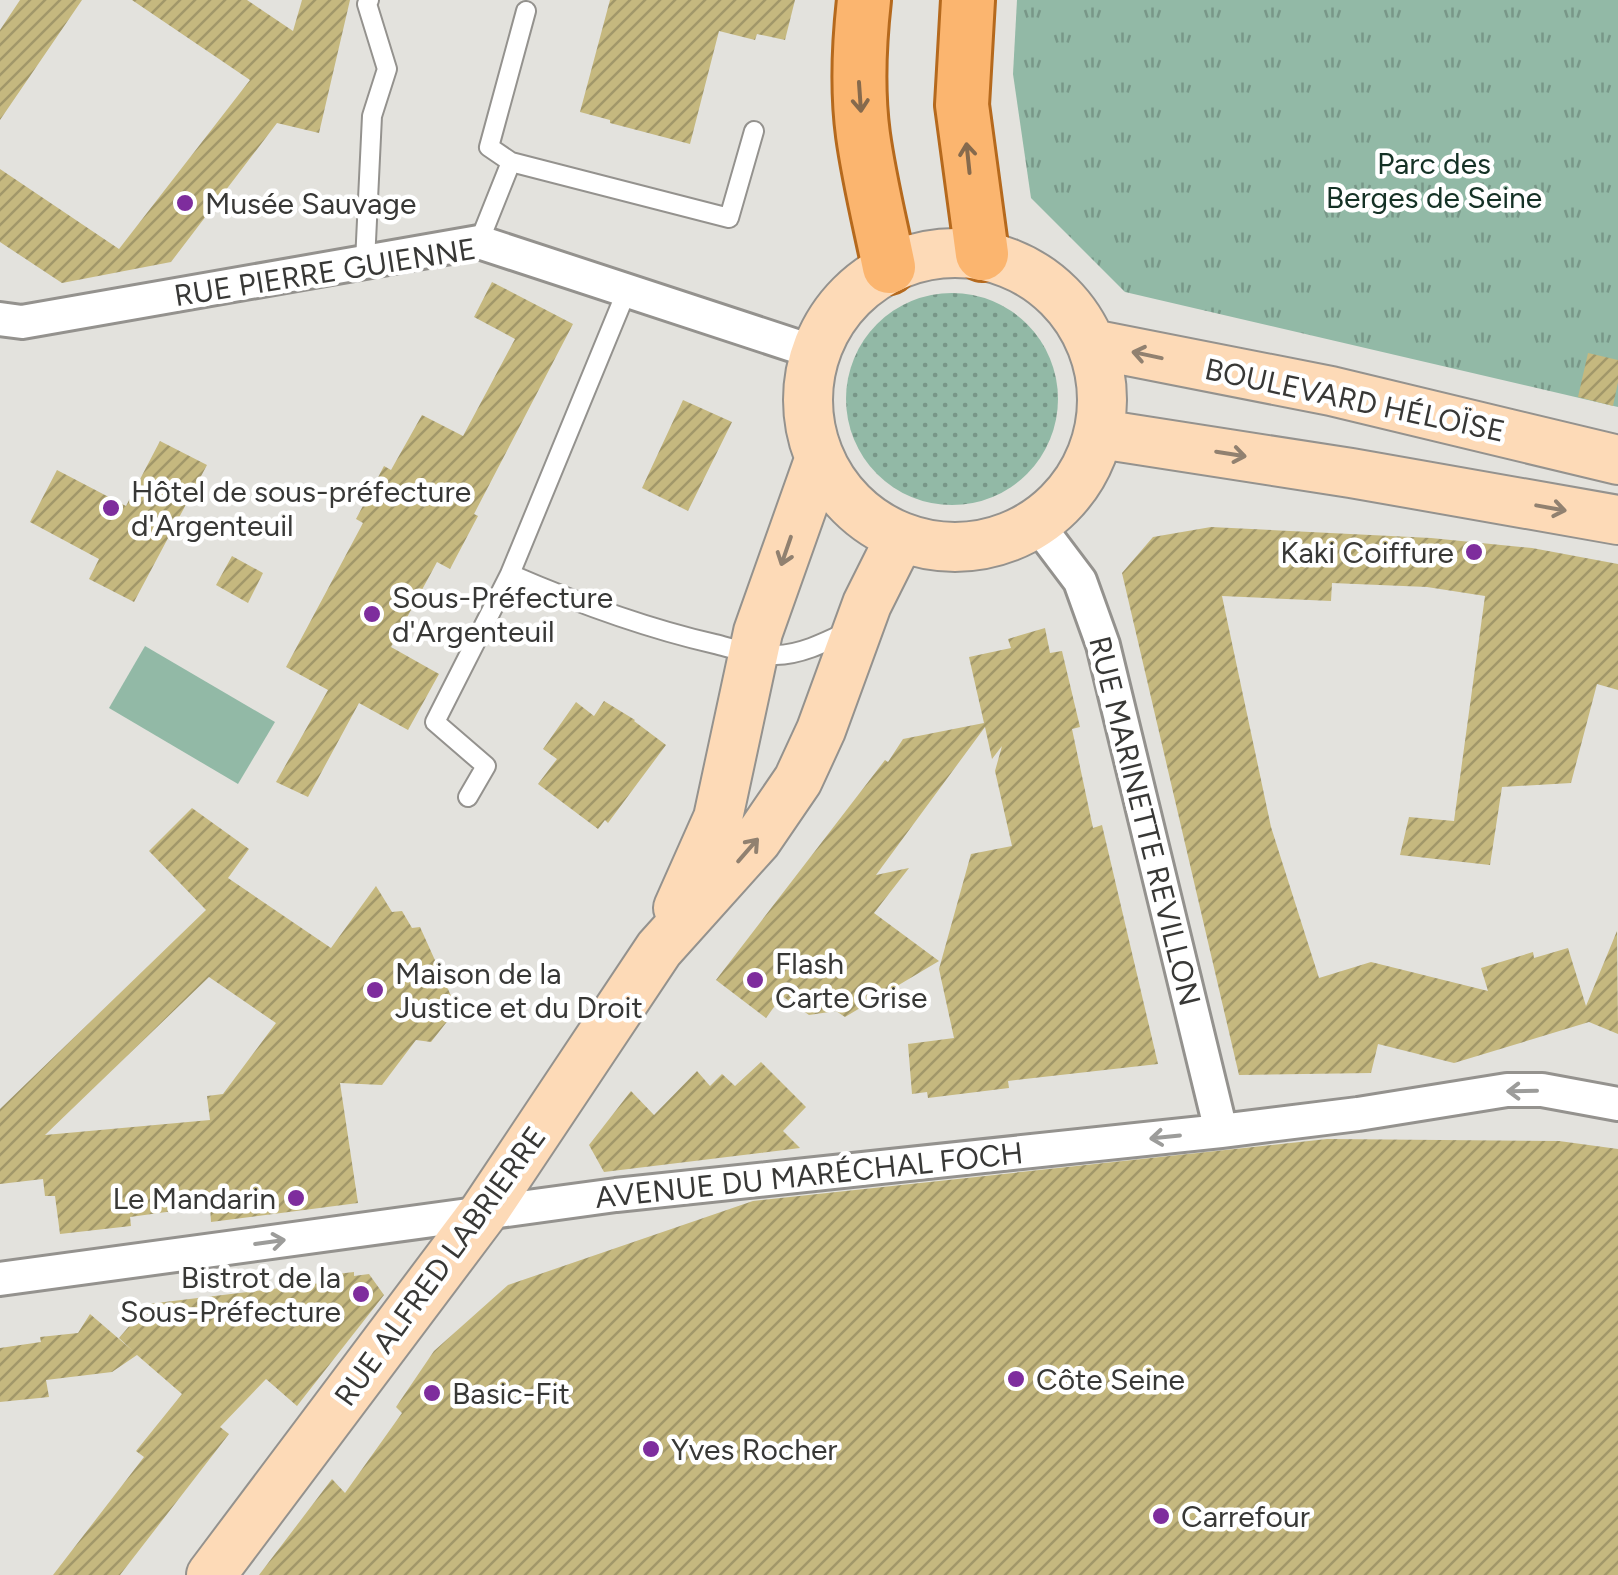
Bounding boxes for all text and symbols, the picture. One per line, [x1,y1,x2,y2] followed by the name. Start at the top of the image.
[851,81,870,113] one-way arrow
[958,142,977,174] one-way arrow
[1326,145,1542,216] park label: Parc des Berges de Seine
[205,185,416,222] place label: Musée Sauvage
[174,192,196,214] marker: Musée Sauvage
[171,230,479,314] street label: RUE PIERRE GUIENNE
[1132,345,1164,363] one-way arrow
[1202,350,1508,450] street label: BOULEVARD HÉLOÏSE
[1214,446,1246,464] one-way arrow
[131,473,471,544] place label: Hôtel de sous-préfecture d'Argenteuil
[100,497,122,519] marker: Hôtel de sous-préfecture d'Argenteuil
[1534,499,1567,518] one-way arrow
[1280,534,1454,571] place label: Kaki Coiffure
[776,535,794,566] one-way arrow
[1463,541,1485,563] marker: Kaki Coiffure
[392,579,613,650] place label: Sous-Préfecture d'Argenteuil
[361,603,383,625] marker: Sous-Préfecture d'Argenteuil
[1081,632,1209,1010] street label: RUE MARINETTE REVILLON
[736,838,758,864] one-way arrow
[775,945,927,1016] place label: Flash Carte Grise
[395,955,643,1026] place label: Maison de la Justice et du Droit
[744,969,766,991] marker: Flash Carte Grise
[364,979,386,1001] marker: Maison de la Justice et du Droit
[1506,1081,1538,1100] one-way arrow
[326,1119,554,1413] street label: RUE ALFRED LABRIERRE
[1149,1128,1182,1147] one-way arrow
[593,1134,1025,1216] street label: AVENUE DU MARÉCHAL FOCH
[112,1180,276,1217] place label: Le Mandarin
[285,1187,307,1209] marker: Le Mandarin
[253,1232,286,1251] one-way arrow
[120,1259,341,1330] place label: Bistrot de la Sous-Préfecture
[350,1283,372,1305] marker: Bistrot de la Sous-Préfecture
[1036,1361,1185,1398] place label: Côte Seine
[1005,1368,1027,1390] marker: Côte Seine
[452,1375,570,1412] place label: Basic-Fit
[421,1382,443,1404] marker: Basic-Fit
[671,1431,838,1468] place label: Yves Rocher
[640,1438,662,1460] marker: Yves Rocher
[1181,1498,1310,1535] place label: Carrefour
[1150,1505,1172,1527] marker: Carrefour

